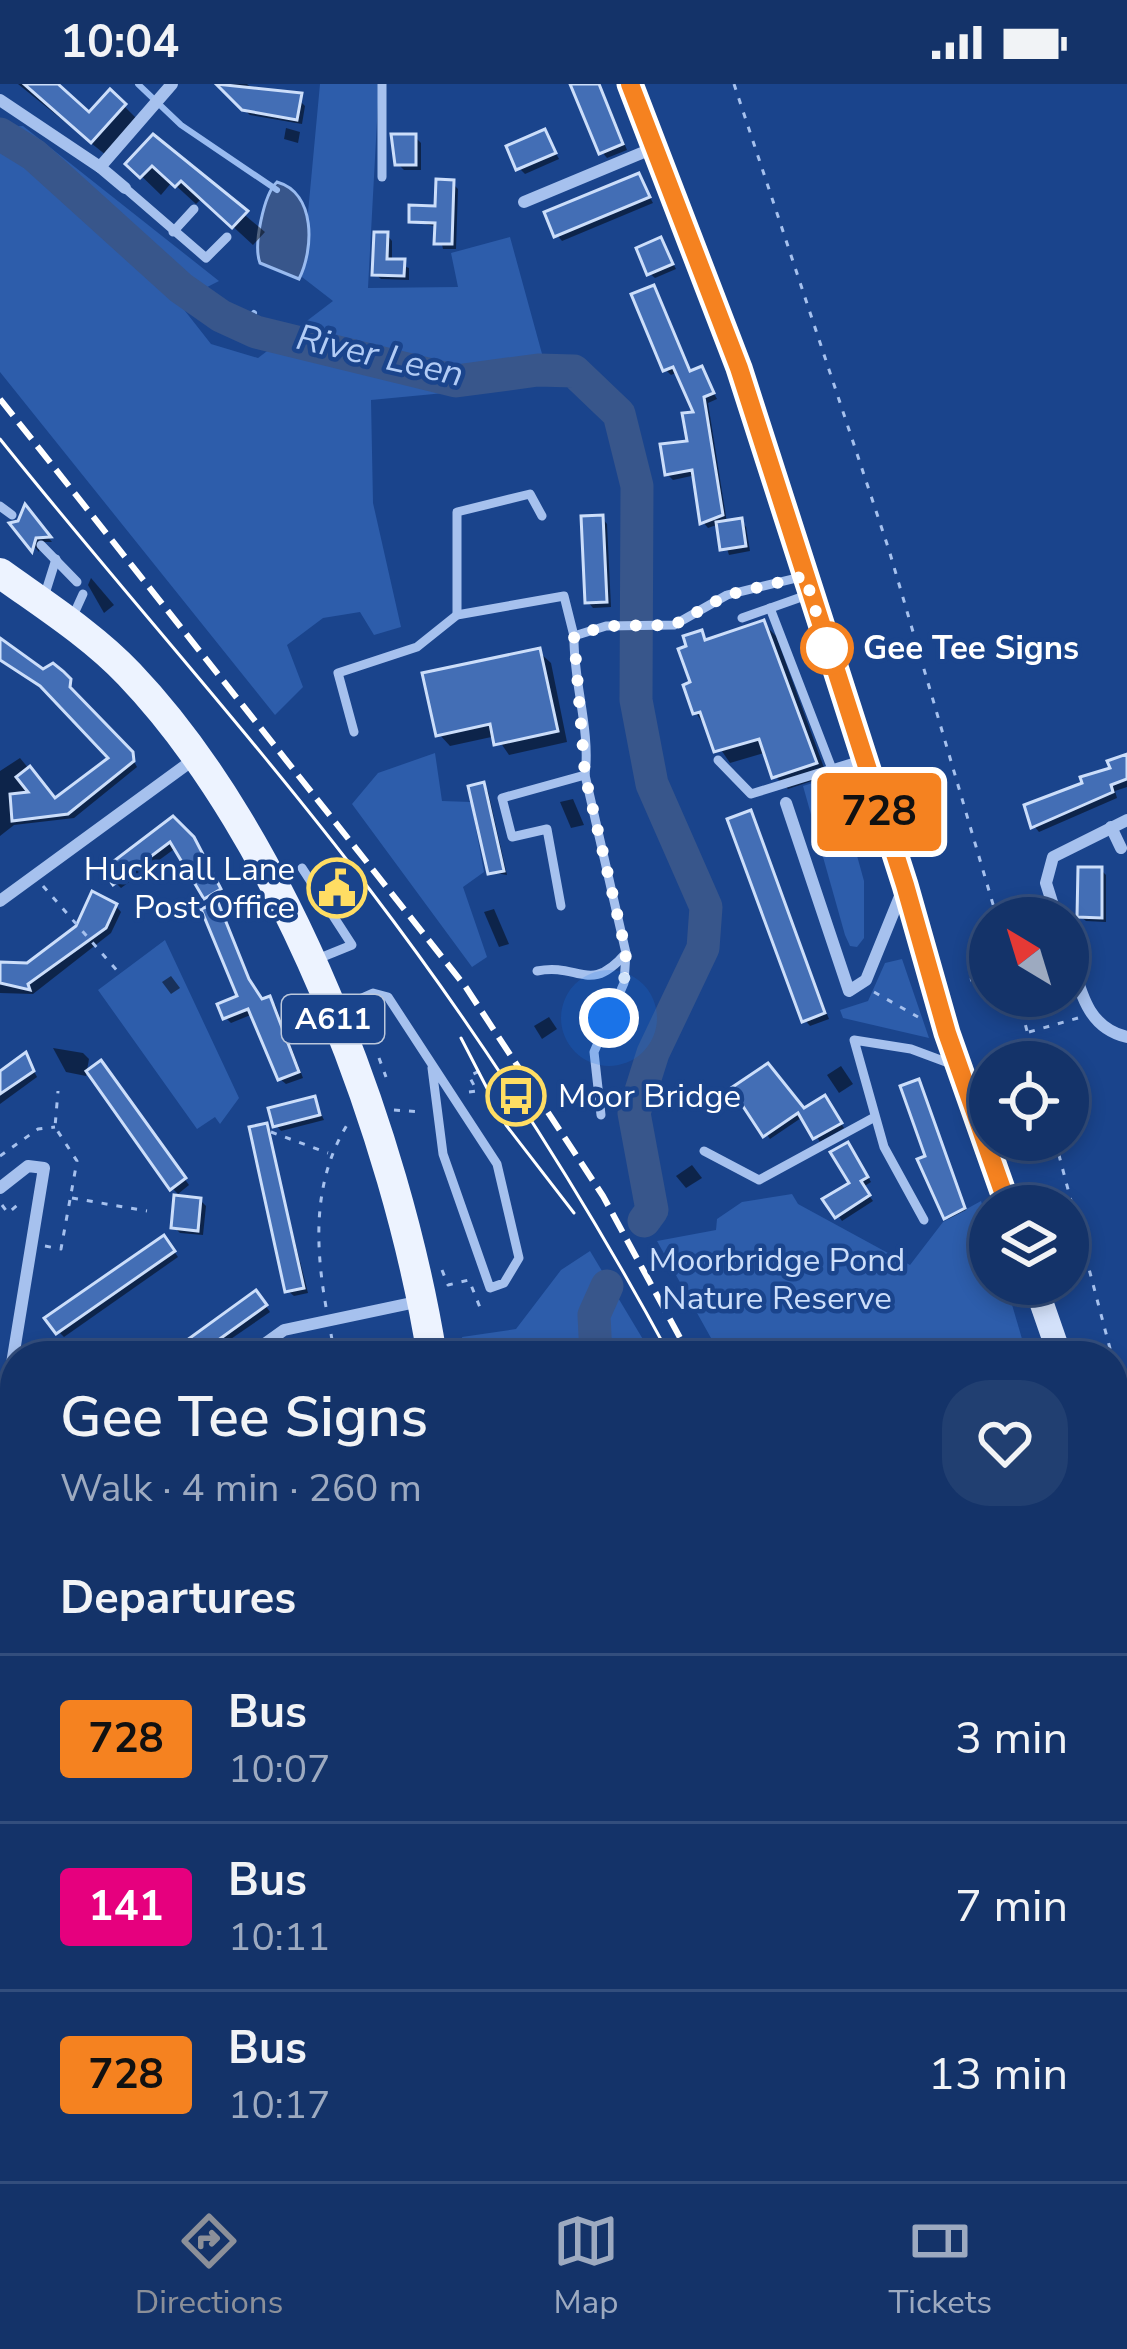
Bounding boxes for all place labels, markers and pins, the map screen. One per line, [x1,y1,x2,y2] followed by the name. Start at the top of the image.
[802,623,852,673] marker: Gee Tee Signs
[863,626,1079,671] place label: Gee Tee Signs
[84,847,295,930] place label: Hucknall Lane Post Office
[306,857,368,919] public building icon: Hucknall Lane Post Office
[485,1065,547,1127] bus stop icon: Moor Bridge
[558,1074,741,1119] place label: Moor Bridge

